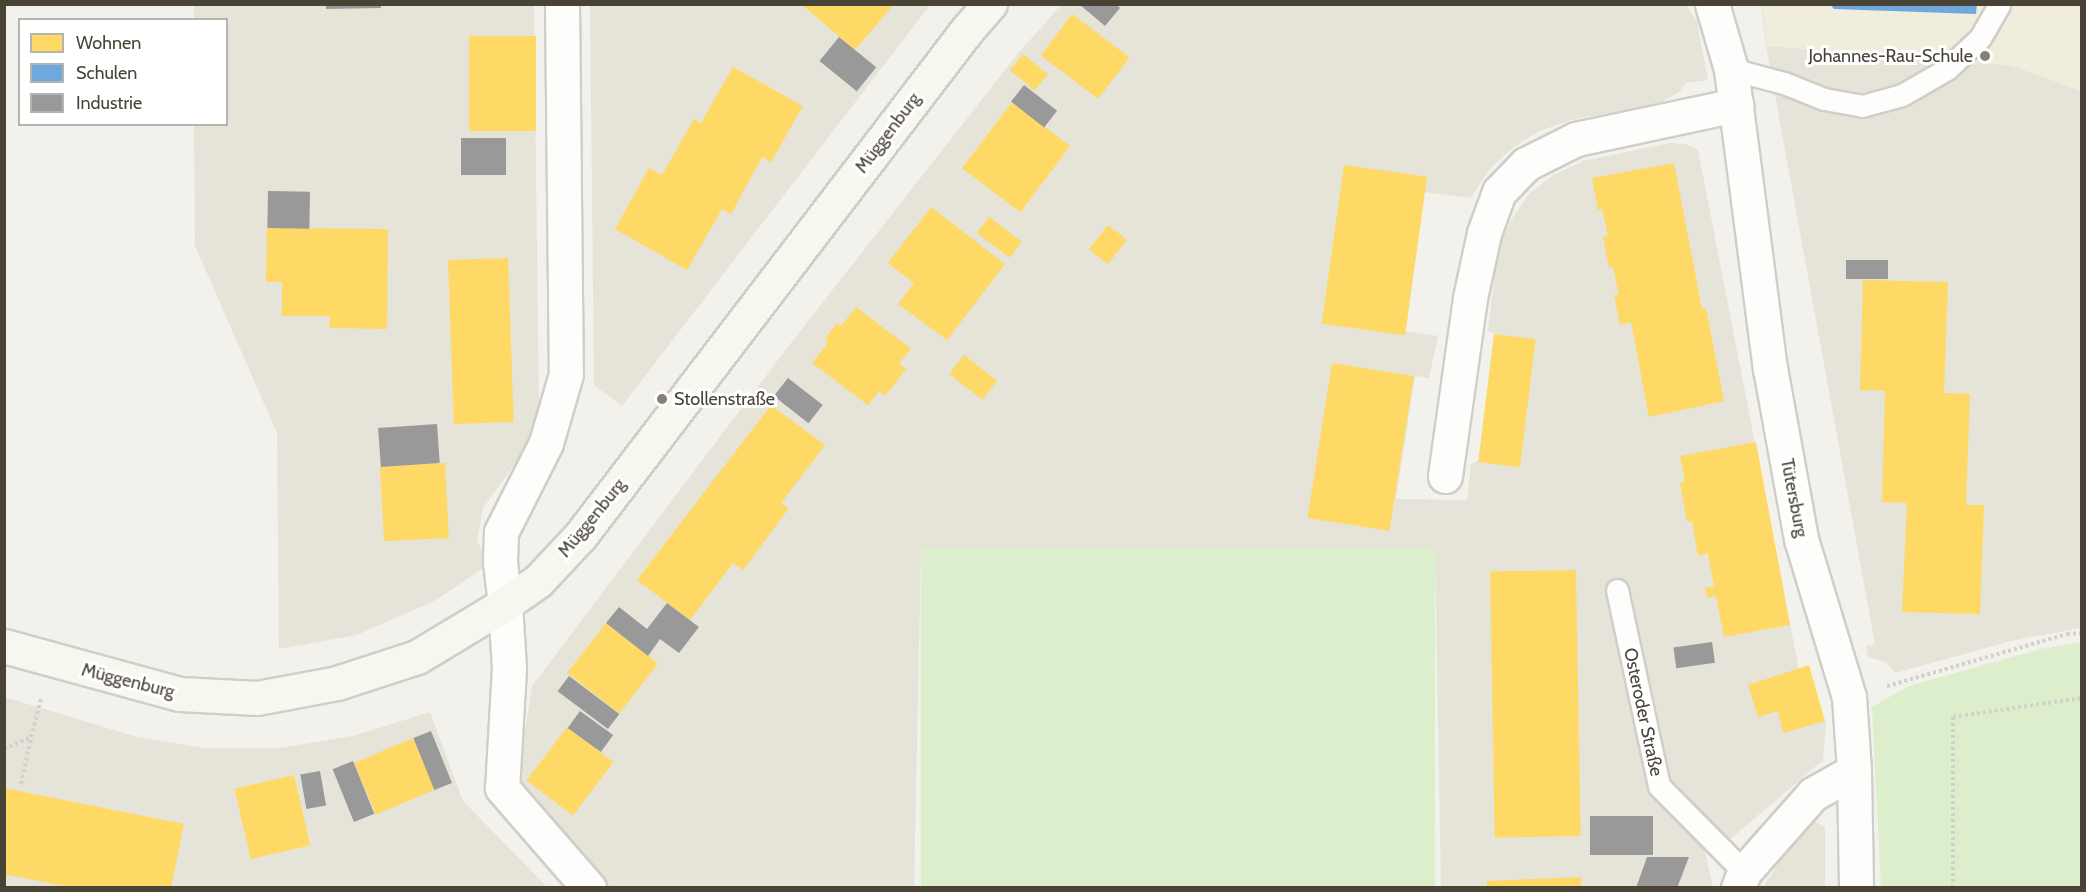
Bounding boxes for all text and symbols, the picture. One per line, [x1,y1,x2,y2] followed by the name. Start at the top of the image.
[18,18,228,126] legend
[76,32,141,54] text: Wohnen
[1808,45,1973,67] place label: Johannes-Rau-Schule
[1978,49,1992,63] marker: Johannes-Rau-Schule
[76,62,137,84] text: Schulen
[851,89,925,177] street label: Müggenburg
[76,92,142,114] text: Industrie
[674,388,775,410] place label: Stollenstraße
[655,392,669,406] marker: Stollenstraße
[1776,457,1812,539] street label: Tütersburg
[554,474,630,562] street label: Müggenburg
[1619,646,1667,778] street label: Osteroder Straße
[79,659,177,703] street label: Müggenburg

